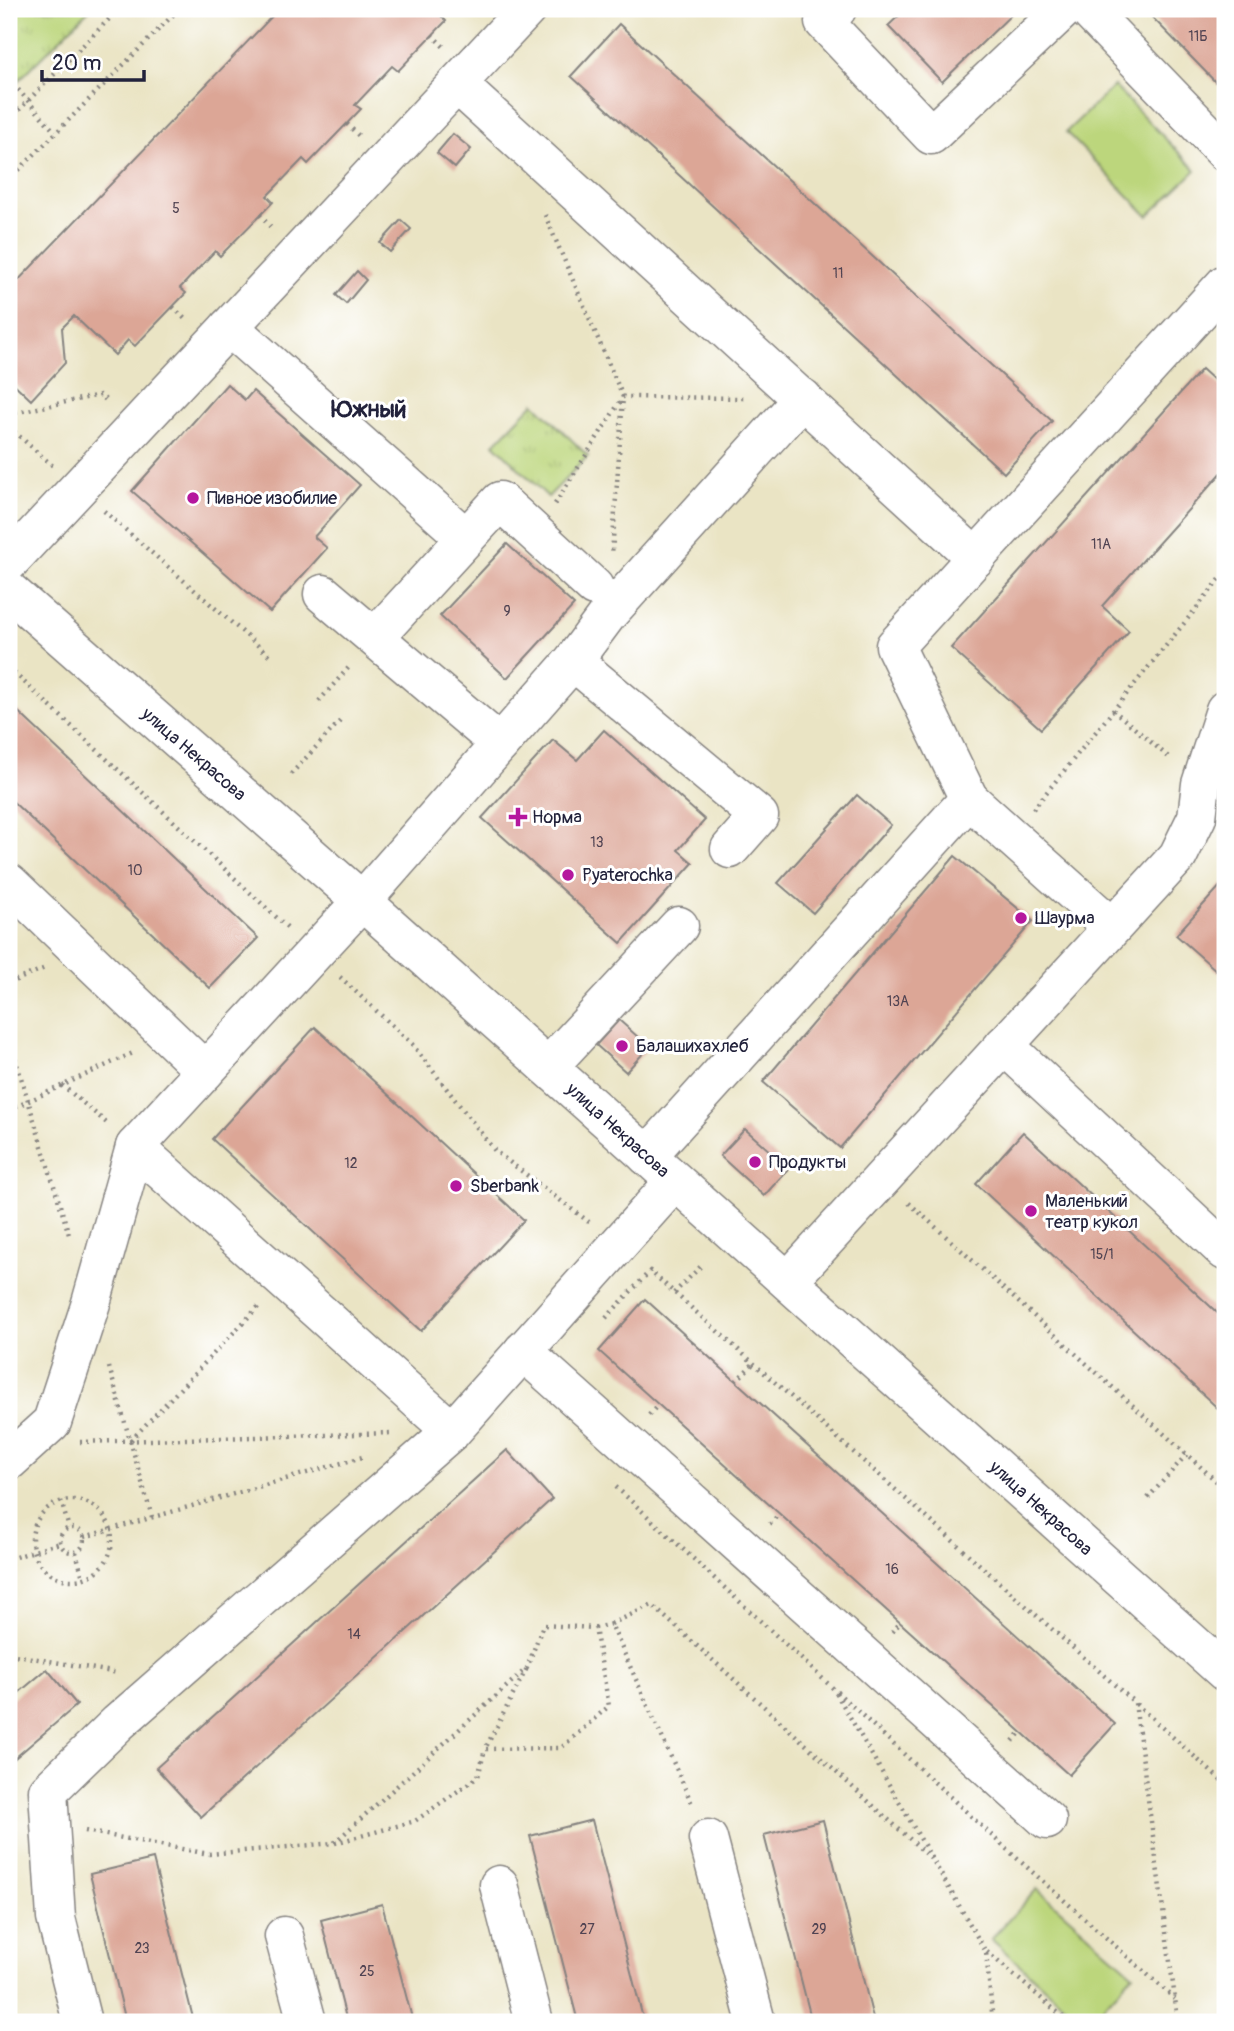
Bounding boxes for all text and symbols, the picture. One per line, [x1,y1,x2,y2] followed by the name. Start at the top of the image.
[1188,28,1208,45] house number: 11Б
[42,38,144,82] scale bar
[52,50,101,77] text: 20 m
[172,200,180,217] house number: 5
[833,265,843,282] house number: 11
[331,395,406,424] district label: Южный
[207,487,337,510] place label: Пивное изобилие
[185,490,201,506] marker: Пивное изобилие
[1091,536,1111,553] house number: 11А
[503,603,511,620] house number: 9
[136,702,251,806] street label: улица Некрасова
[532,806,582,829] place label: Норма
[510,809,526,825] marker: Норма
[590,834,604,851] house number: 13
[127,862,143,879] house number: 10
[582,864,673,887] place label: Pyaterochka
[560,867,576,883] marker: Pyaterochka
[1035,907,1095,930] place label: Шаурма
[1013,910,1029,926] marker: Шаурма
[887,993,909,1010] house number: 13А
[636,1035,749,1058] place label: Балашихахлеб
[614,1038,630,1054] marker: Балашихахлеб
[560,1077,674,1183] street label: улица Некрасова
[769,1151,846,1174] place label: Продукты
[747,1154,763,1170] marker: Продукты
[344,1155,358,1172] house number: 12
[470,1175,539,1198] place label: Sberbank
[448,1178,464,1194] marker: Sberbank
[1045,1190,1138,1234] place label: Маленький театр кукол
[1023,1203,1039,1219] marker: Маленький театр кукол
[1090,1246,1114,1263] house number: 15/1
[983,1455,1097,1561] street label: улица Некрасова
[885,1561,899,1578] house number: 16
[347,1626,361,1643] house number: 14
[579,1921,595,1938] house number: 27
[811,1921,827,1938] house number: 29
[134,1940,150,1957] house number: 23
[359,1963,375,1980] house number: 25

